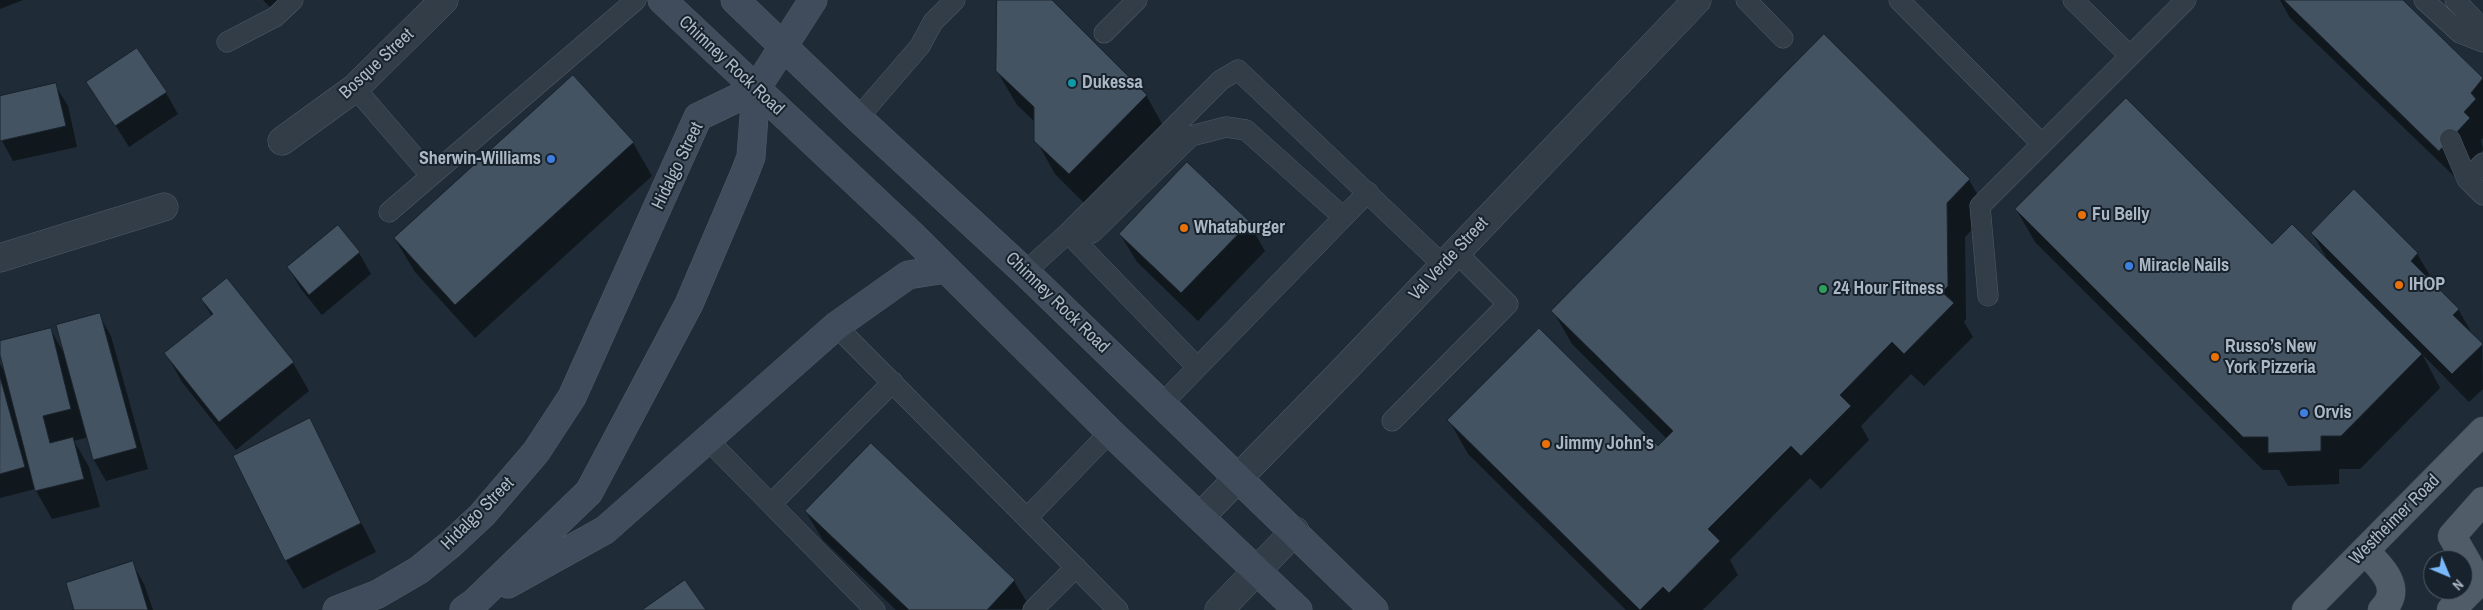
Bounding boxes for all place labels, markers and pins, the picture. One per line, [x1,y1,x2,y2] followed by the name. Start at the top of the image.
[1082,72,1143,94] place label: Dukessa
[1066,77,1078,89] marker: Dukessa
[419,148,541,170] place label: Sherwin-Williams
[545,153,557,165] marker: Sherwin-Williams
[2092,204,2149,226] place label: Fu Belly
[2076,209,2088,221] marker: Fu Belly
[1194,217,1285,239] place label: Whataburger
[1178,222,1190,234] marker: Whataburger
[2139,255,2229,277] place label: Miracle Nails
[2123,260,2135,272] marker: Miracle Nails
[2409,274,2445,296] place label: IHOP
[1833,278,1944,300] place label: 24 Hour Fitness
[2393,279,2405,291] marker: IHOP
[1817,283,1829,295] marker: 24 Hour Fitness
[2225,336,2316,378] place label: Russo’s New York Pizzeria
[2209,351,2221,363] marker: Russo’s New York Pizzeria
[2314,402,2352,424] place label: Orvis
[2298,407,2310,419] marker: Orvis
[1556,433,1654,455] place label: Jimmy John's
[1540,438,1552,450] marker: Jimmy John's

